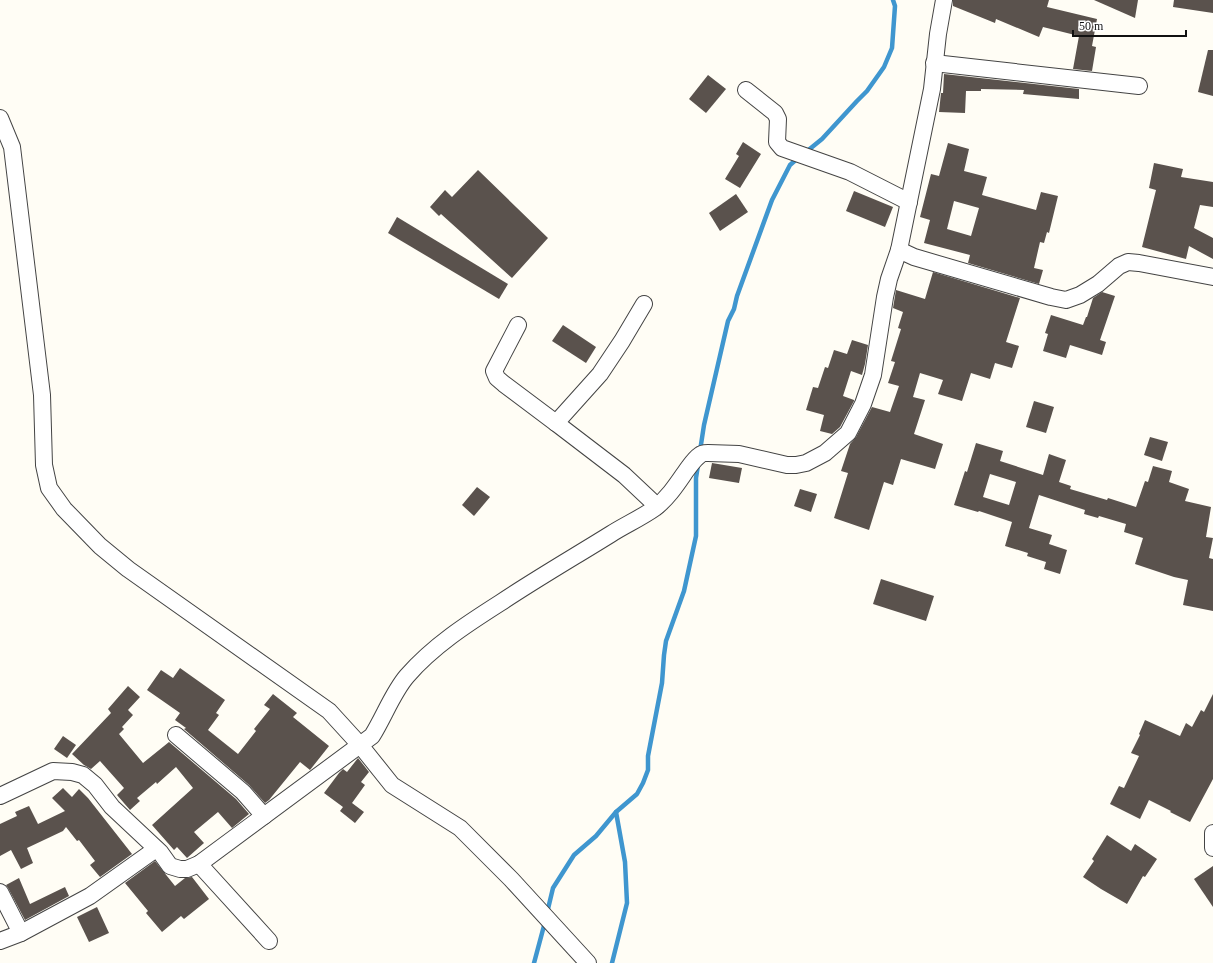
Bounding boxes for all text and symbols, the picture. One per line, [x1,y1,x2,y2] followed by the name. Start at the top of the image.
[1073,12,1186,38] scale bar
[1079,19,1104,33] text: 50 m

